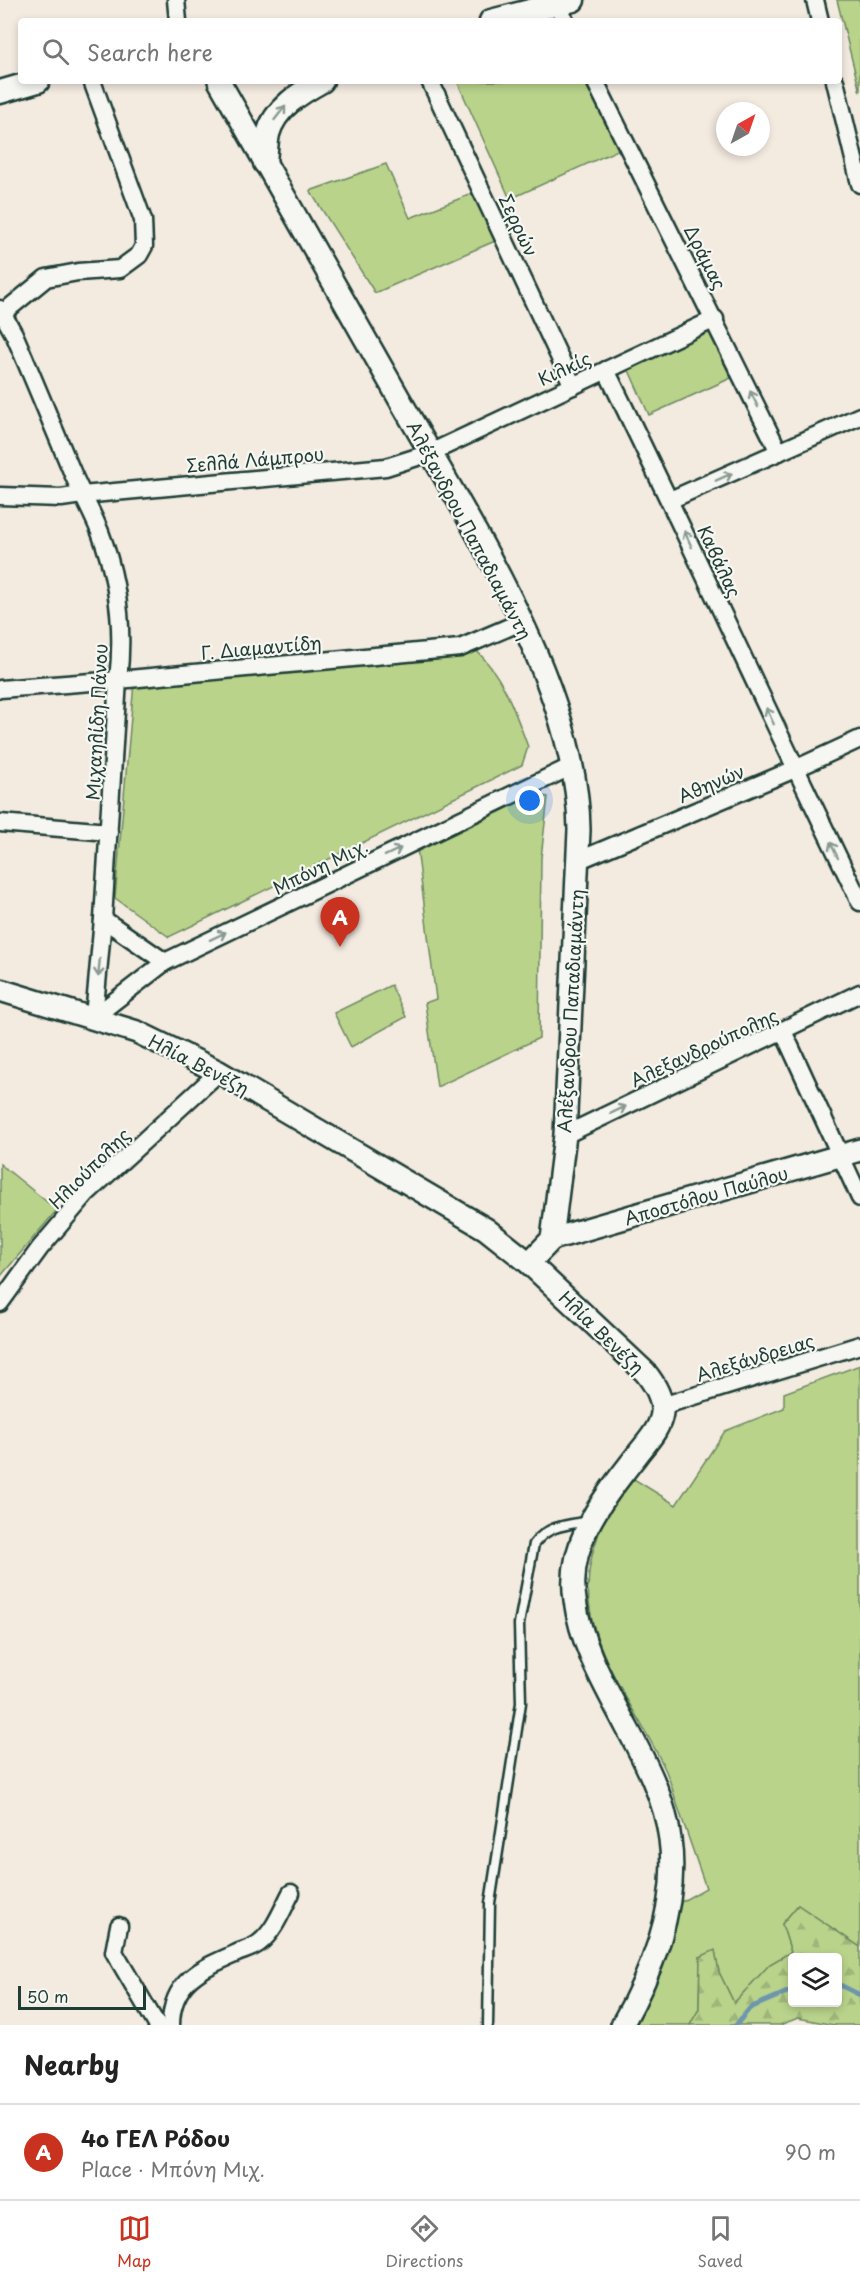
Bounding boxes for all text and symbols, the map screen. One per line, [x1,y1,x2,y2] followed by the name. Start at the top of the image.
[18,18,842,84] search box
[39,35,72,68] icon: search
[87,35,213,68] text: Search here
[716,102,770,156] north arrow
[274,105,287,121] one-way arrow
[493,189,545,261] street label: Σερρών
[678,220,734,294] street label: Δράμας
[533,344,595,392] street label: Κιλκίς
[747,391,759,409] one-way arrow
[401,416,539,644] street label: Αλέξανδρου Παπαδιαμάντη
[185,440,325,478] street label: Σελλά Λάμπρου
[714,470,732,482] one-way arrow
[691,520,749,602] street label: Καβάλας
[682,531,694,549] one-way arrow
[200,628,322,666] street label: Γ. Διαμαντίδη
[78,643,114,801] street label: Μιχαηλίδη Πάνου
[764,707,775,725] one-way arrow
[673,757,749,809] street label: Αθηνών
[515,786,544,815] your location
[268,831,372,901] street label: Μπόνη Μιχ.
[828,841,840,859] one-way arrow
[384,845,402,857] one-way arrow
[550,888,590,1134] street label: Αλέξανδρου Παπαδιαμάντη
[320,898,360,947] pin: A
[208,930,226,942] one-way arrow
[93,958,104,978] one-way arrow
[626,1001,782,1093] street label: Αλεξανδρούπολης
[144,1027,254,1101] street label: Ηλία Βενέζη
[608,1103,626,1115] one-way arrow
[42,1121,136,1215] street label: Ηλιούπολης
[621,1159,791,1231] street label: Αποστόλου Παύλου
[553,1284,651,1380] street label: Ηλία Βενέζη
[693,1326,817,1388] street label: Αλεξάνδρειας
[788,1953,842,2007] map controls
[788,1953,842,2007] button: layers
[18,1983,146,2010] scale bar
[27,1984,68,2008] text: 50 m
[24,2045,119,2084] text: Nearby
[81,2121,230,2154] text: 4ο ΓΕΛ Ρόδου
[36,2137,51,2167] text: A
[785,2137,836,2167] text: 90 m
[81,2154,265,2184] text: Place · Μπόνη Μιχ.
[117,2212,151,2272] tab: Map
[385,2212,463,2272] tab: Directions
[697,2212,743,2272] tab: Saved

